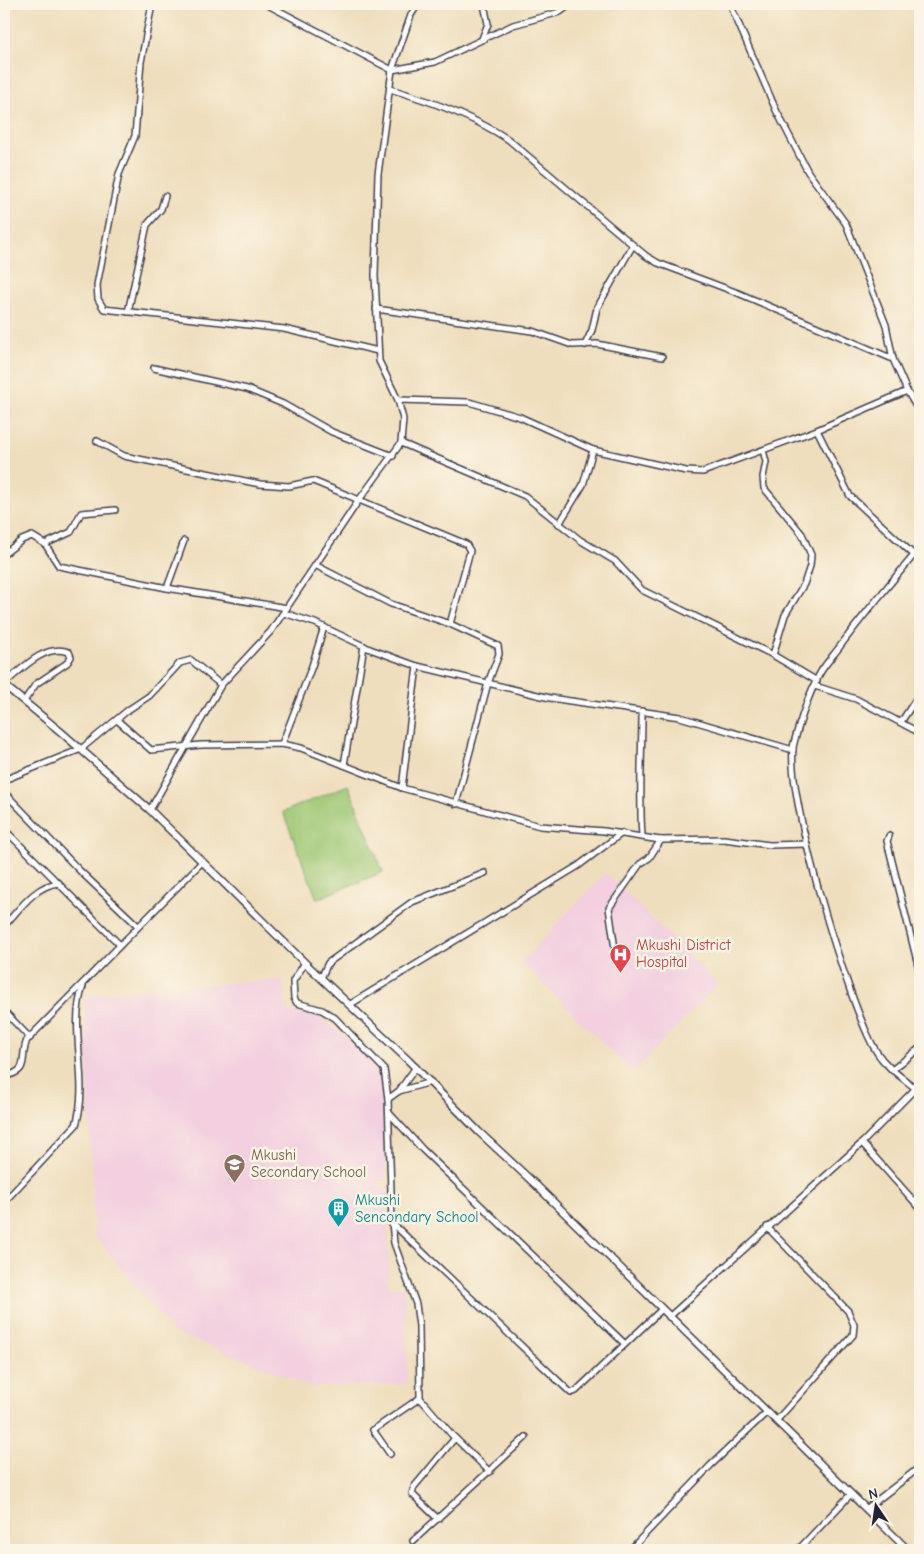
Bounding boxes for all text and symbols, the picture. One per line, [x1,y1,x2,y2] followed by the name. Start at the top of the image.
[636,936,731,971] place label: Mkushi District Hospital
[608,942,632,973] hospital icon: Mkushi District Hospital
[251,1146,366,1181] place label: Mkushi Secondary School
[223,1152,247,1183] school or university icon: Mkushi Secondary School
[355,1191,479,1226] place label: Mkushi Sencondary School
[327,1197,351,1228] building icon: Mkushi Sencondary School
[852,1482,902,1532] north arrow
[867,1485,880,1503] text: N

